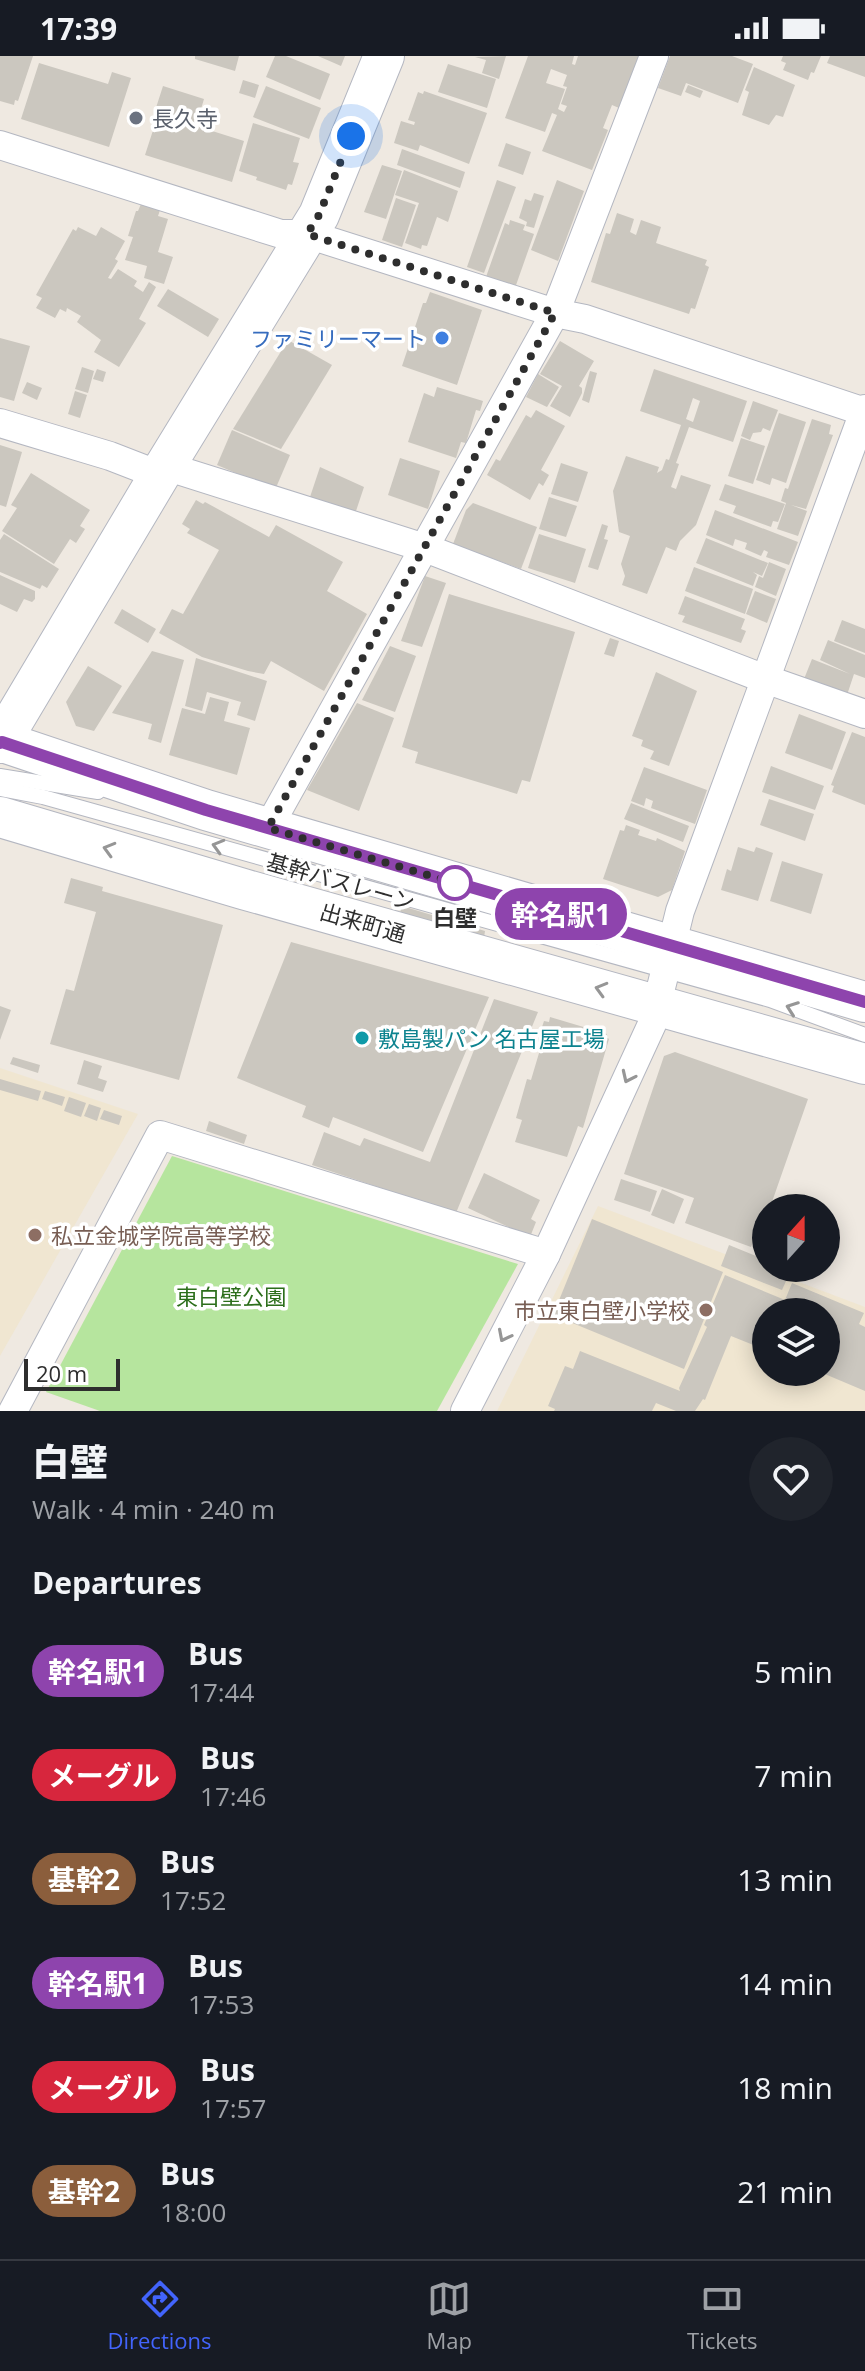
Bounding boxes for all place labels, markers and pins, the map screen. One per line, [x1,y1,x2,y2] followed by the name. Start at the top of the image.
[152,103,218,133] place label: 長久寺
[127,109,145,127] marker: 長久寺
[250,323,426,353] place label: ファミリーマート
[433,329,451,347] marker: ファミリーマート
[438,866,472,900] marker: 白壁
[433,902,477,932] place label: 白壁
[378,1023,605,1053] place label: 敷島製パン 名古屋工場
[353,1029,371,1047] marker: 敷島製パン 名古屋工場
[51,1220,271,1250] place label: 私立金城学院高等学校
[26,1226,44,1244] marker: 私立金城学院高等学校
[514,1295,690,1325] place label: 市立東白壁小学校
[697,1301,715,1319] marker: 市立東白壁小学校

